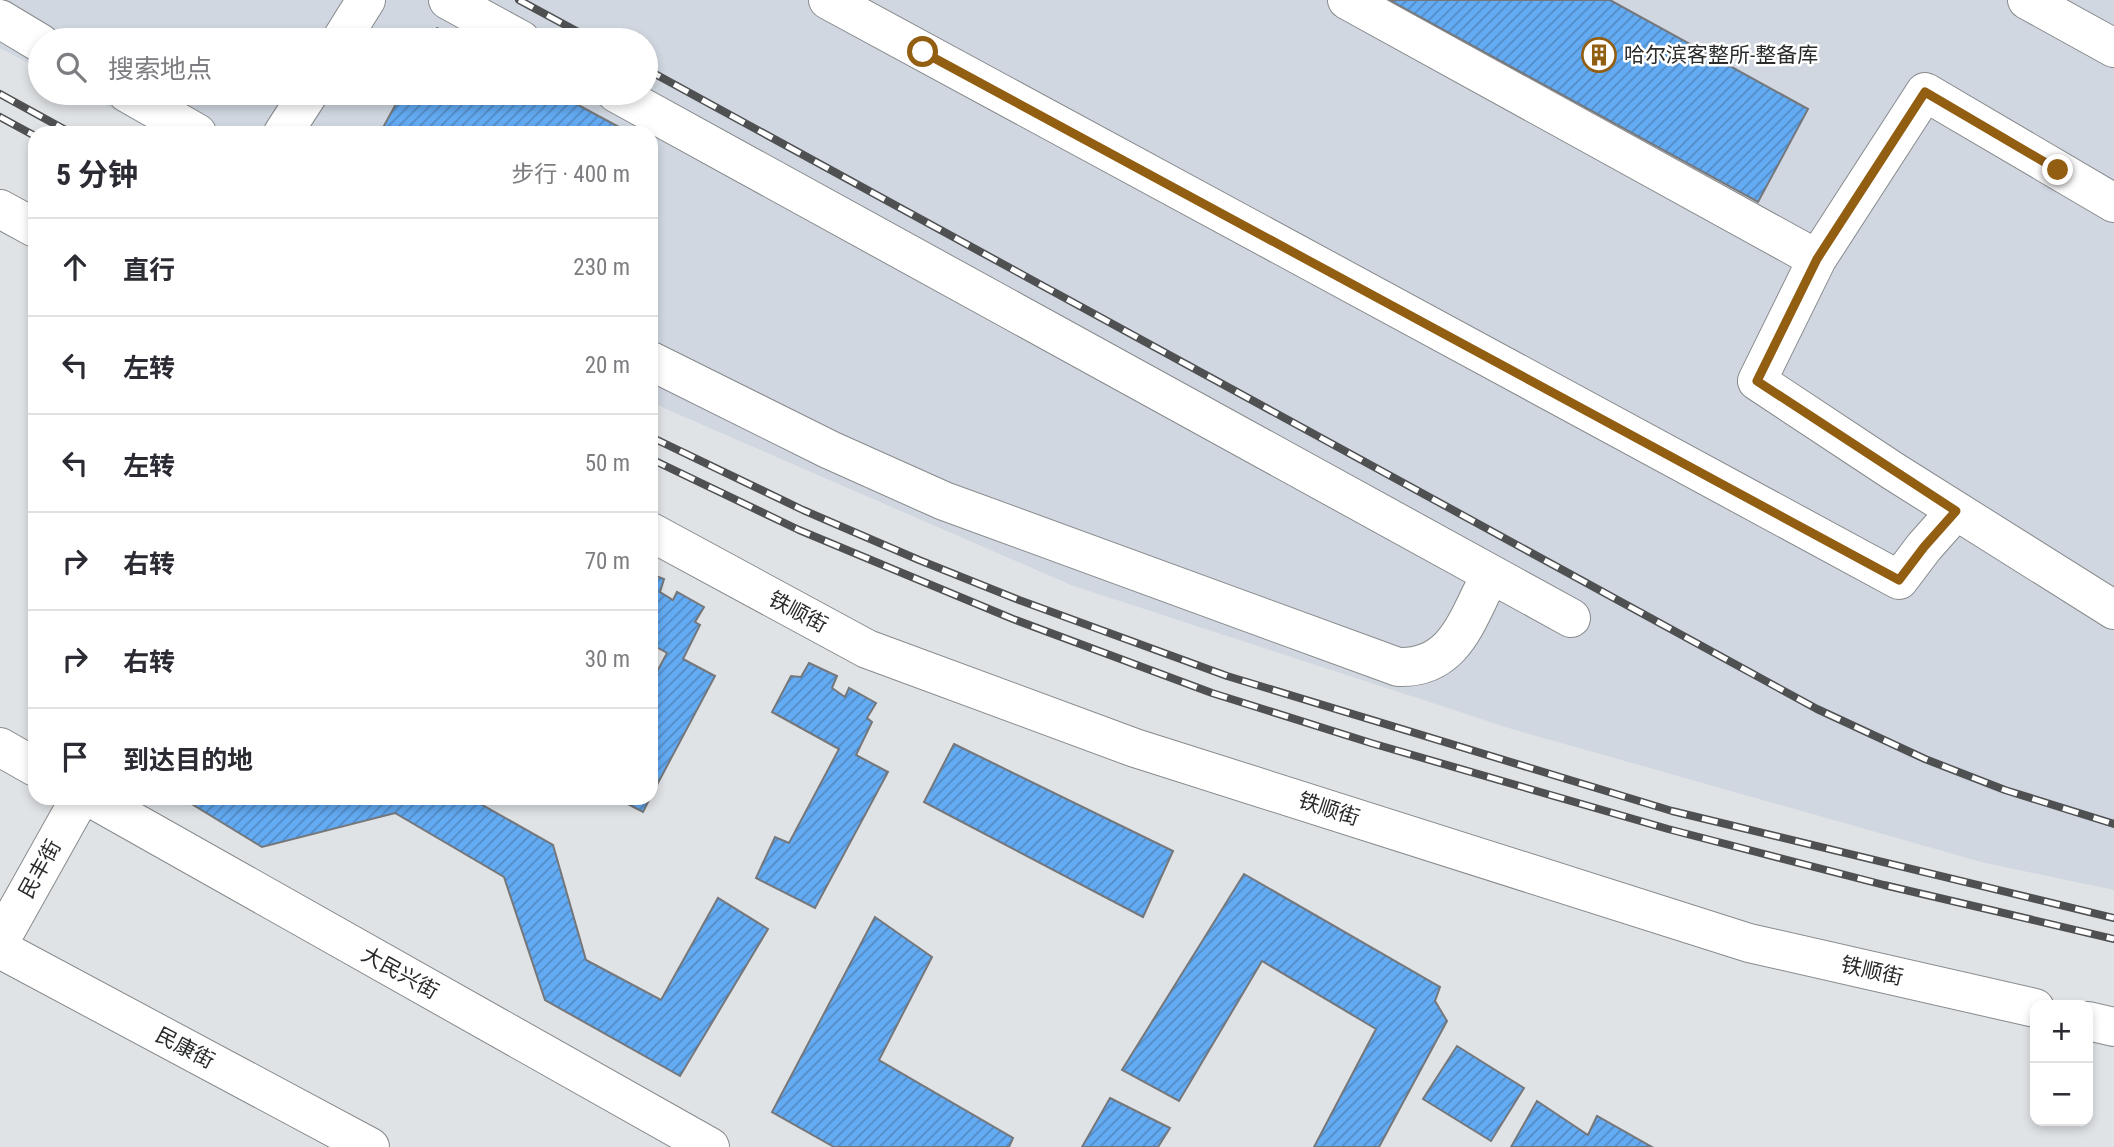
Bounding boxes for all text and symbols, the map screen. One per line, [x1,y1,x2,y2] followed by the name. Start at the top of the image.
[28,28,658,105] search box
[907,36,938,67] route start
[1580,36,1618,74] building icon: 哈尔滨客整所-整备库
[1624,43,1818,67] place label: 哈尔滨客整所-整备库
[52,48,90,86] icon: search
[108,54,212,84] text: 搜索地点
[2042,154,2073,185] route end
[56,157,138,192] text: 5 分钟
[511,161,630,188] text: 步行 · 400 m
[56,248,94,286] icon: ahead
[573,254,630,281] text: 230 m
[123,255,175,285] text: 直行
[56,346,94,384] icon: left
[585,352,630,379] text: 20 m
[123,353,175,383] text: 左转
[56,444,94,482] icon: left
[585,450,630,477] text: 50 m
[123,451,175,481] text: 左转
[56,542,94,580] icon: right
[585,548,630,575] text: 70 m
[123,549,175,579] text: 右转
[765,587,831,637] street label: 铁顺街
[56,640,94,678] icon: right
[585,646,630,673] text: 30 m
[123,647,175,677] text: 右转
[56,738,94,776] icon: arrive
[123,745,253,775] text: 到达目的地
[1295,788,1363,830] street label: 铁顺街
[14,836,66,902] street label: 民丰街
[357,942,443,1004] street label: 大民兴街
[1839,952,1905,990] street label: 铁顺街
[2030,1000,2093,1126] map controls
[2030,1000,2093,1063] button: +
[152,1023,218,1073] street label: 民康街
[2030,1063,2093,1126] button: −

